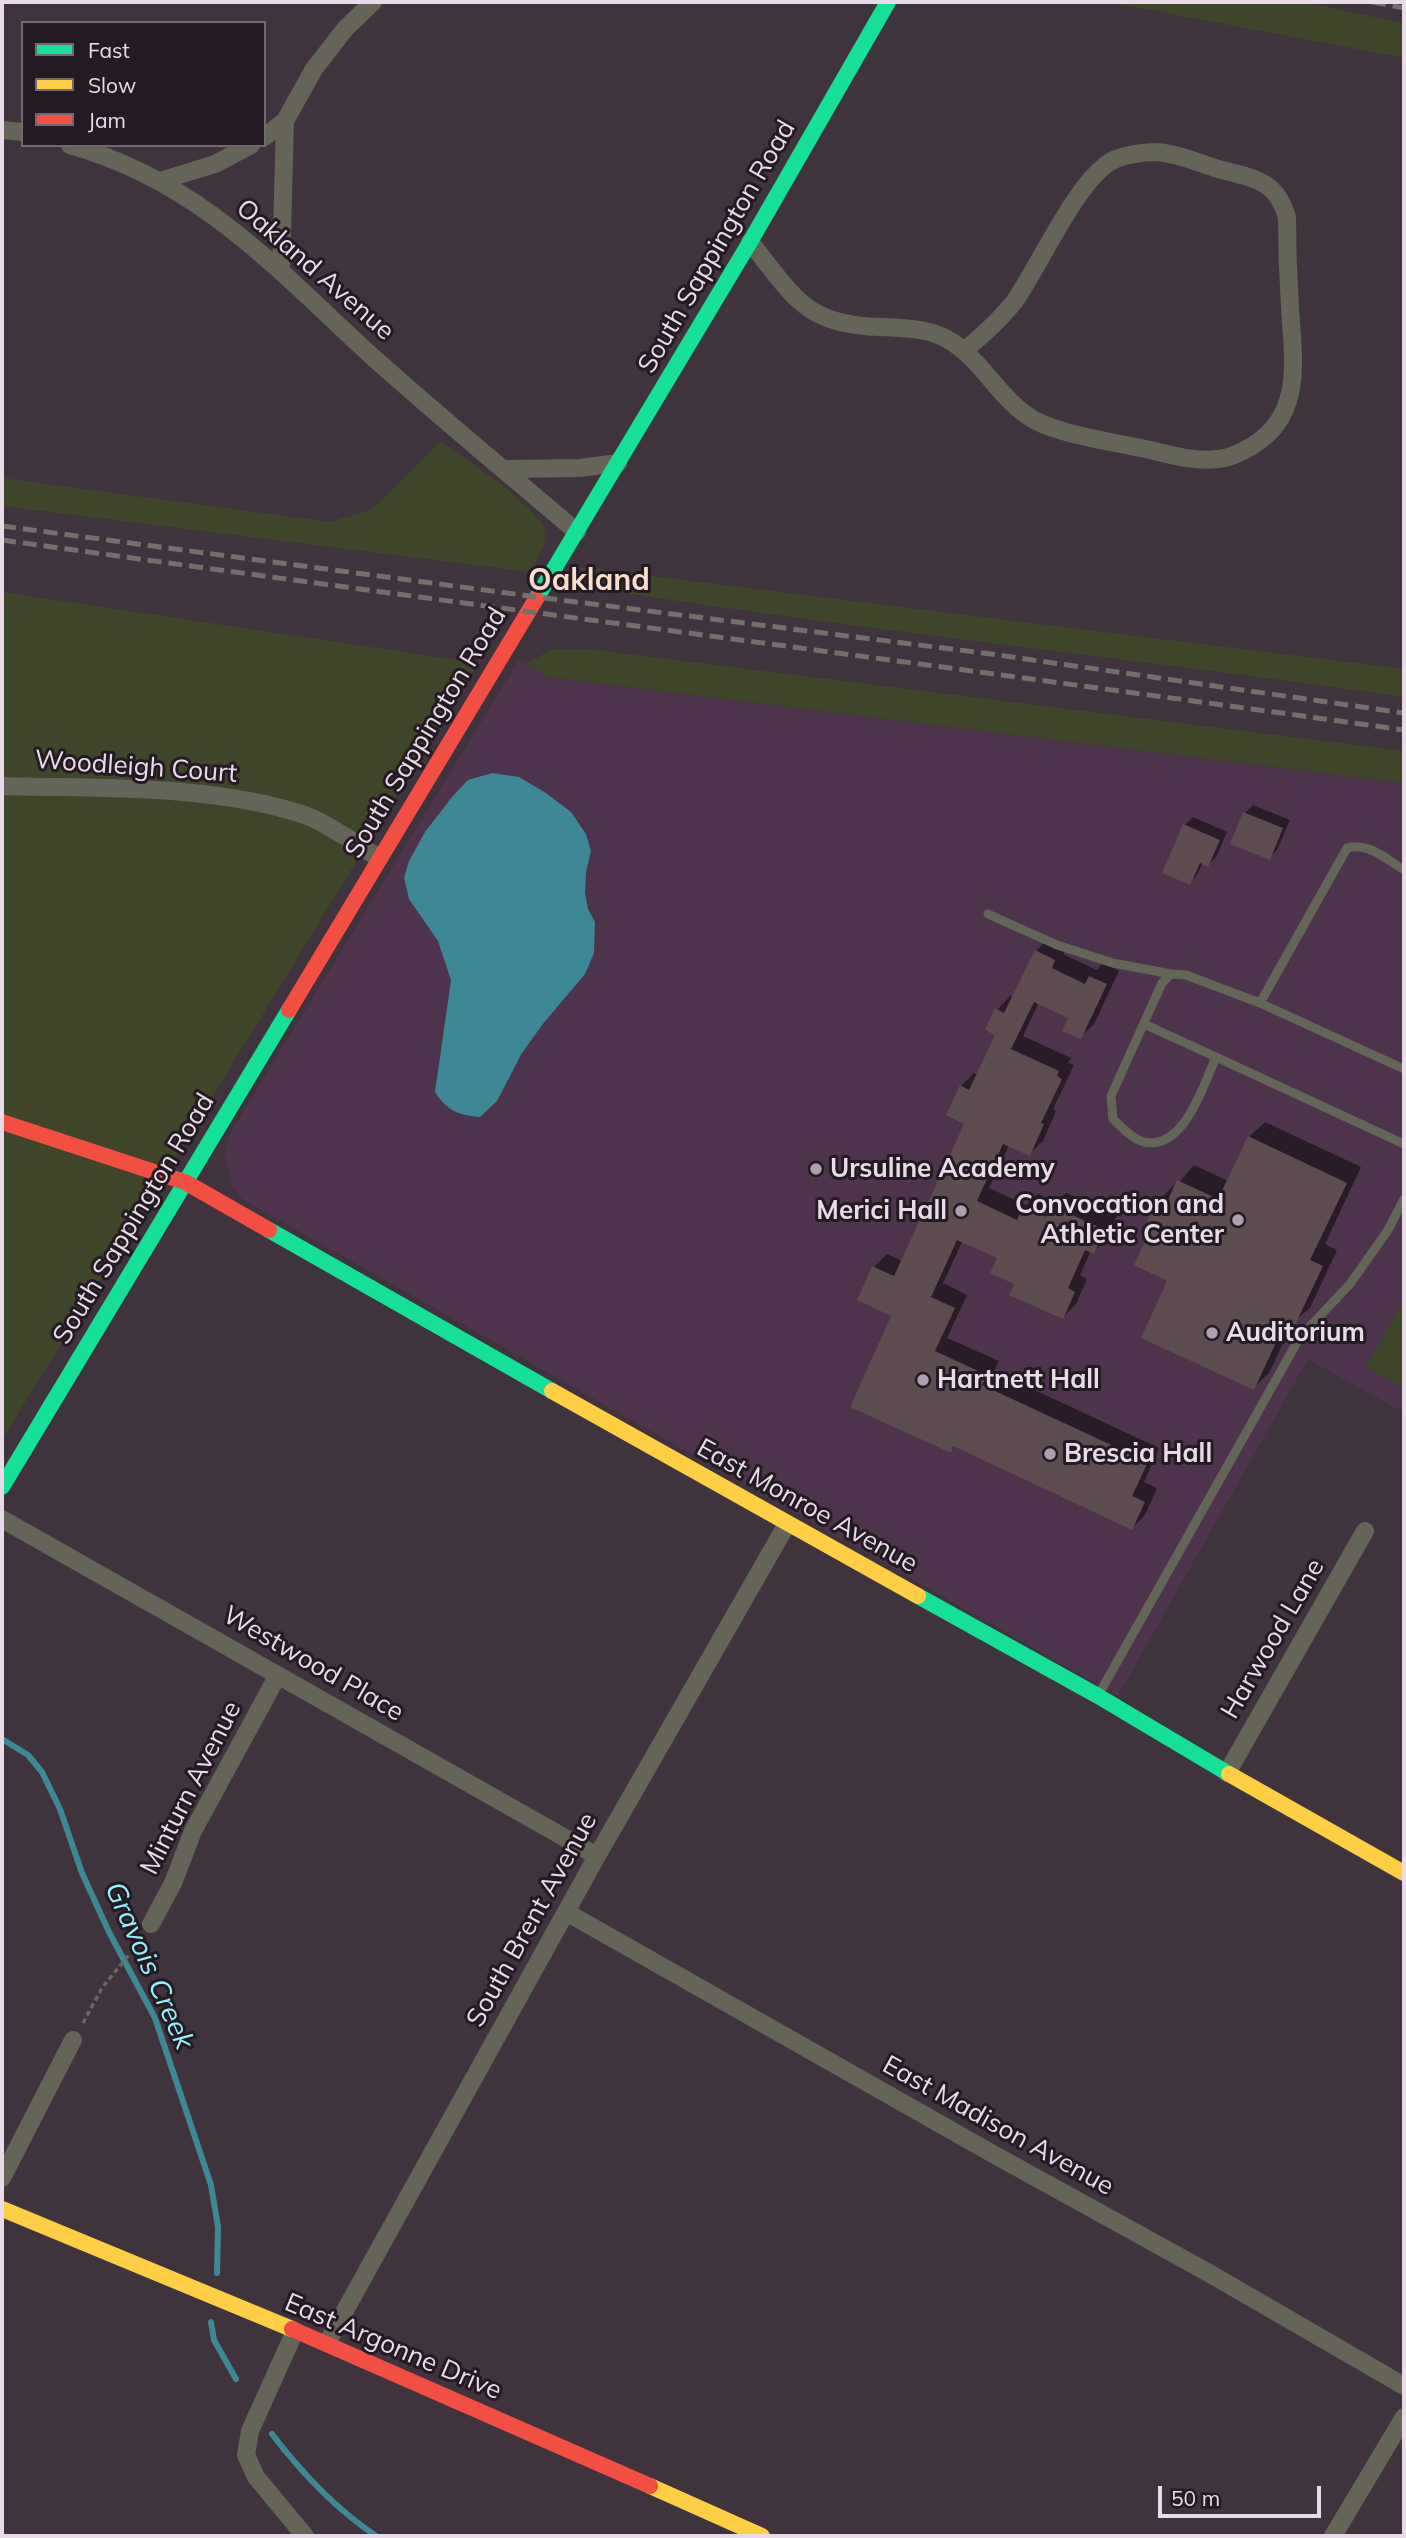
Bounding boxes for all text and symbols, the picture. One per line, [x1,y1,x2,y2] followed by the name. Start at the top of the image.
[21,21,266,147] legend
[88,37,130,63] text: Fast
[88,72,136,98] text: Slow
[88,107,126,133] text: Jam
[632,115,802,379] street label: South Sappington Road
[230,193,400,347] street label: Oakland Avenue
[528,563,650,599] district label: Oakland
[339,602,513,864] street label: South Sappington Road
[34,744,238,790] street label: Woodleigh Court
[47,1088,221,1350] street label: South Sappington Road
[830,1153,1055,1185] place label: Ursuline Academy
[808,1161,824,1177] marker: Ursuline Academy
[1015,1189,1224,1250] place label: Convocation and Athletic Center
[816,1195,947,1227] place label: Merici Hall
[953,1203,969,1219] marker: Merici Hall
[1230,1212,1246,1228] marker: Convocation and Athletic Center
[1226,1317,1365,1349] place label: Auditorium
[1204,1325,1220,1341] marker: Auditorium
[937,1364,1100,1396] place label: Hartnett Hall
[915,1372,931,1388] marker: Hartnett Hall
[691,1432,923,1580] street label: East Monroe Avenue
[1064,1438,1212,1470] place label: Brescia Hall
[1042,1446,1058,1462] marker: Brescia Hall
[1215,1554,1331,1724] street label: Harwood Lane
[217,1600,409,1728] street label: Westwood Place
[134,1696,248,1880] street label: Minturn Avenue
[460,1808,604,2032] street label: South Brent Avenue
[97,1877,201,2055] water label: Gravois Creek
[877,2049,1119,2203] street label: East Madison Avenue
[280,2287,506,2407] street label: East Argonne Drive
[1161,2472,1324,2516] scale bar
[1171,2485,1220,2511] text: 50 m

